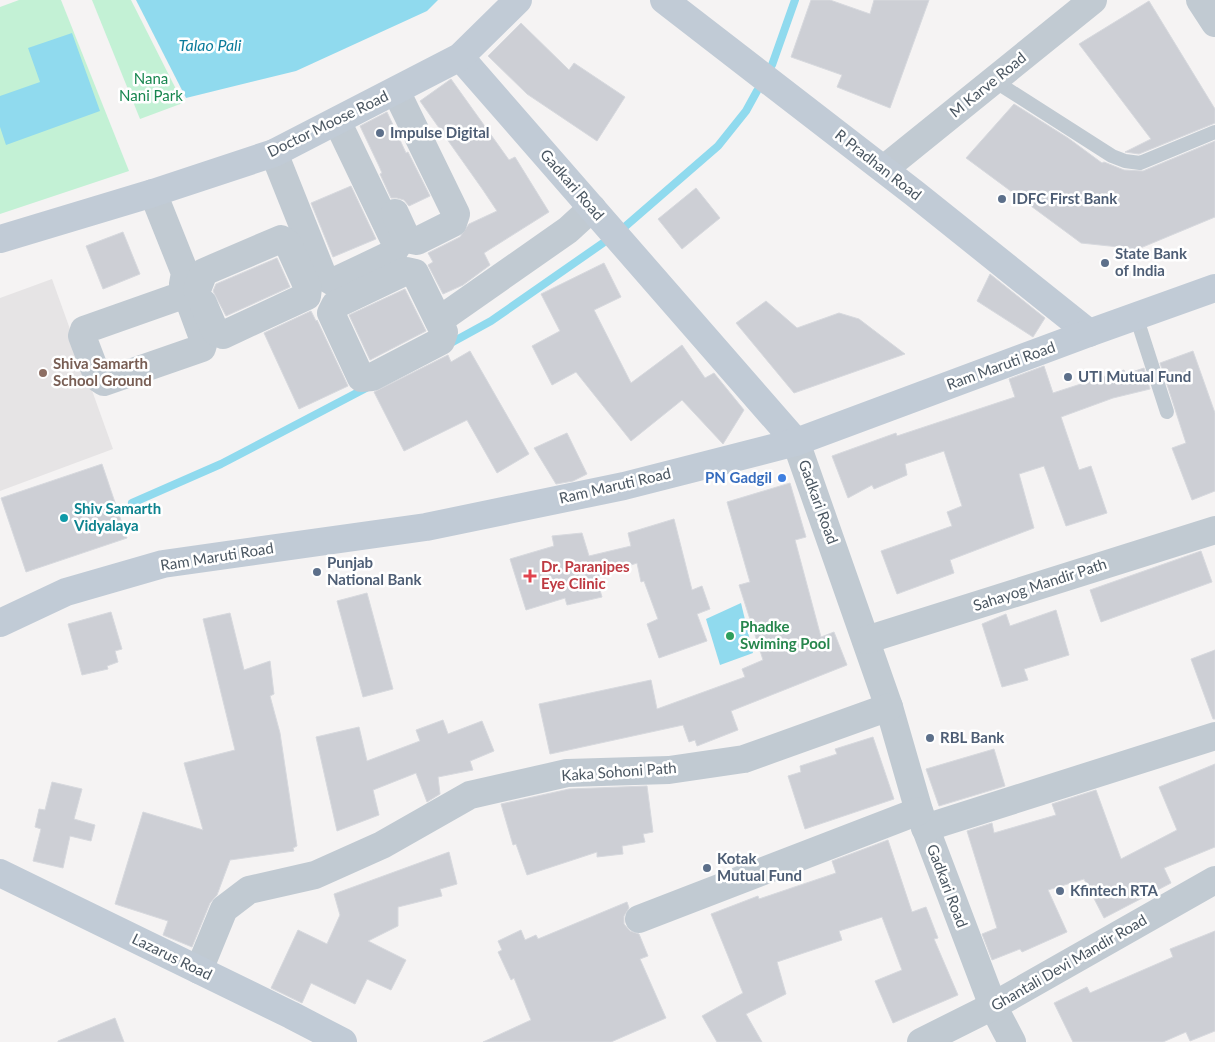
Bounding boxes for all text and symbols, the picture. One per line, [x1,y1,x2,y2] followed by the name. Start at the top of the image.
[179,35,242,54] water label: Talao Pali
[946,48,1029,121] street label: M Karve Road
[119,69,183,104] park label: Nana Nani Park
[264,86,391,160] street label: Doctor Moose Road
[390,123,490,141] place label: Impulse Digital
[832,125,925,204] street label: R Pradhan Road
[374,127,386,139] marker: Impulse Digital
[537,145,608,223] street label: Gadkari Road
[1012,189,1118,207] place label: IDFC First Bank
[996,193,1008,205] marker: IDFC First Bank
[1115,244,1188,279] place label: State Bank of India
[1099,257,1111,269] marker: State Bank of India
[944,337,1057,393] street label: Ram Maruti Road
[53,354,152,389] place label: Shiva Samarth School Ground
[37,367,49,379] marker: Shiva Samarth School Ground
[1078,367,1191,385] place label: UTI Mutual Fund
[1062,371,1074,383] marker: UTI Mutual Fund
[795,457,842,546] street label: Gadkari Road
[557,463,672,507] street label: Ram Maruti Road
[705,468,772,486] place label: PN Gadgil
[776,472,788,484] marker: PN Gadgil
[73,499,161,534] place label: Shiv Samarth Vidyalaya
[58,512,70,524] marker: Shiv Samarth Vidyalaya
[159,538,275,574] street label: Ram Maruti Road
[327,553,422,588] place label: Punjab National Bank
[971,554,1109,614] street label: Sahayog Mandir Path
[541,557,630,592] place label: Dr. Paranjpes Eye Clinic
[311,566,323,578] marker: Punjab National Bank
[523,569,537,583] marker: Dr. Paranjpes Eye Clinic
[740,617,830,652] place label: Phadke Swiming Pool
[724,630,736,642] marker: Phadke Swiming Pool
[940,728,1005,746] place label: RBL Bank
[924,732,936,744] marker: RBL Bank
[561,758,677,784] street label: Kaka Sohoni Path
[924,841,972,930] street label: Gadkari Road
[717,849,802,884] place label: Kotak Mutual Fund
[701,862,713,874] marker: Kotak Mutual Fund
[1070,881,1158,899] place label: Kfintech RTA
[1054,885,1066,897] marker: Kfintech RTA
[987,910,1150,1014] street label: Ghantali Devi Mandir Road
[129,929,215,983] street label: Lazarus Road

